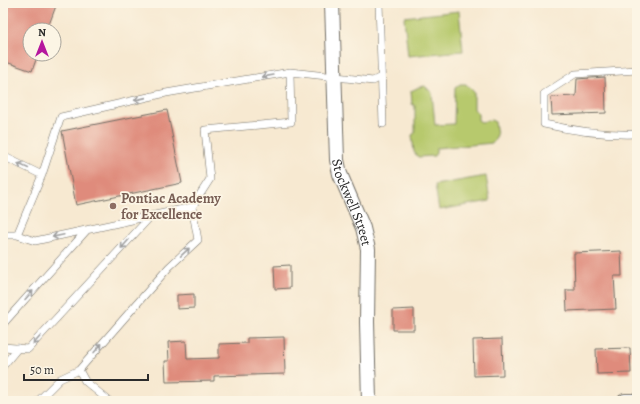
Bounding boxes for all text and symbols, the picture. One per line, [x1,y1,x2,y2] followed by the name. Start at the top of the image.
[22,22,62,62] north arrow
[38,25,46,40] text: N
[262,72,275,80] one-way arrow
[134,95,147,103] one-way arrow
[327,157,376,248] street label: Stockwell Street
[17,162,29,169] one-way arrow
[121,189,221,224] place label: Pontiac Academy for Excellence
[108,201,118,211] marker: Pontiac Academy for Excellence
[52,232,65,240] one-way arrow
[120,239,129,250] one-way arrow
[180,247,190,257] one-way arrow
[24,290,34,300] one-way arrow
[32,335,42,345] one-way arrow
[93,343,102,353] one-way arrow
[24,356,148,382] scale bar
[30,362,54,378] text: 50 m

